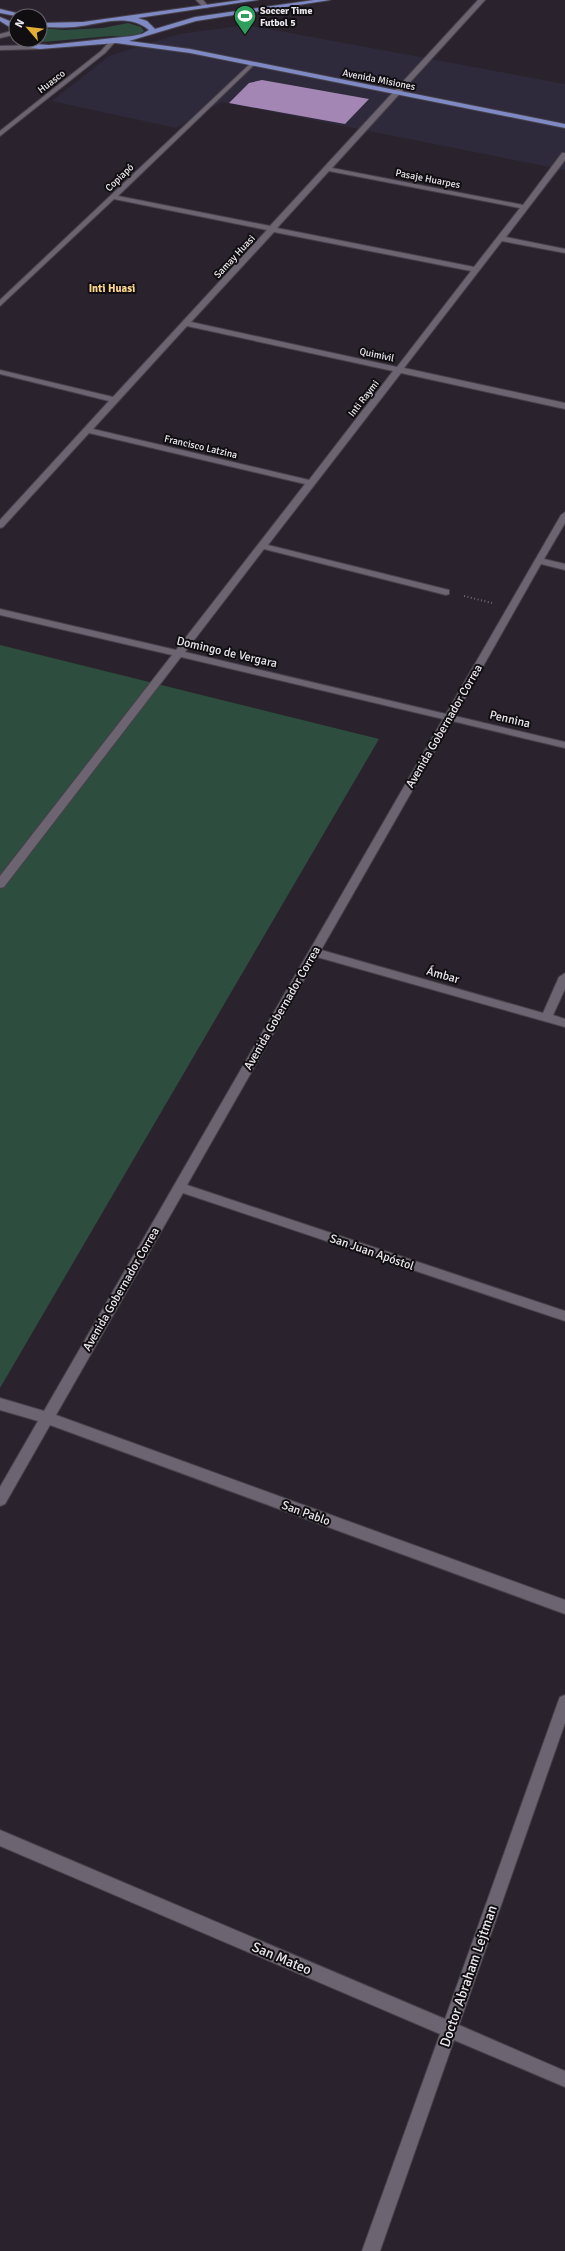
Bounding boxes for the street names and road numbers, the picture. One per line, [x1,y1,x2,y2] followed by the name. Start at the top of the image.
[35,67,68,96] street label: Huasco
[341,67,417,93] street label: Avenida Misiones
[103,161,136,194] street label: Copiapó
[394,167,462,191] street label: Pasaje Huarpes
[212,233,258,281] street label: Samay Huasi
[358,345,395,365] street label: Quimivil
[346,378,382,419] street label: Inti Raymi
[163,433,238,461] street label: Francisco Latzina
[175,634,279,671] street label: Domingo de Vergara
[403,662,486,791] street label: Avenida Gobernador Correa
[488,708,532,731] street label: Pennina
[241,944,324,1073] street label: Avenida Gobernador Correa
[425,964,462,987] street label: Ámbar
[80,1225,163,1354] street label: Avenida Gobernador Correa
[328,1231,416,1274] street label: San Juan Apóstol
[280,1498,332,1529] street label: San Pablo
[436,1903,501,2049] street label: Doctor Abraham Lejtman
[250,1938,314,1979] street label: San Mateo

